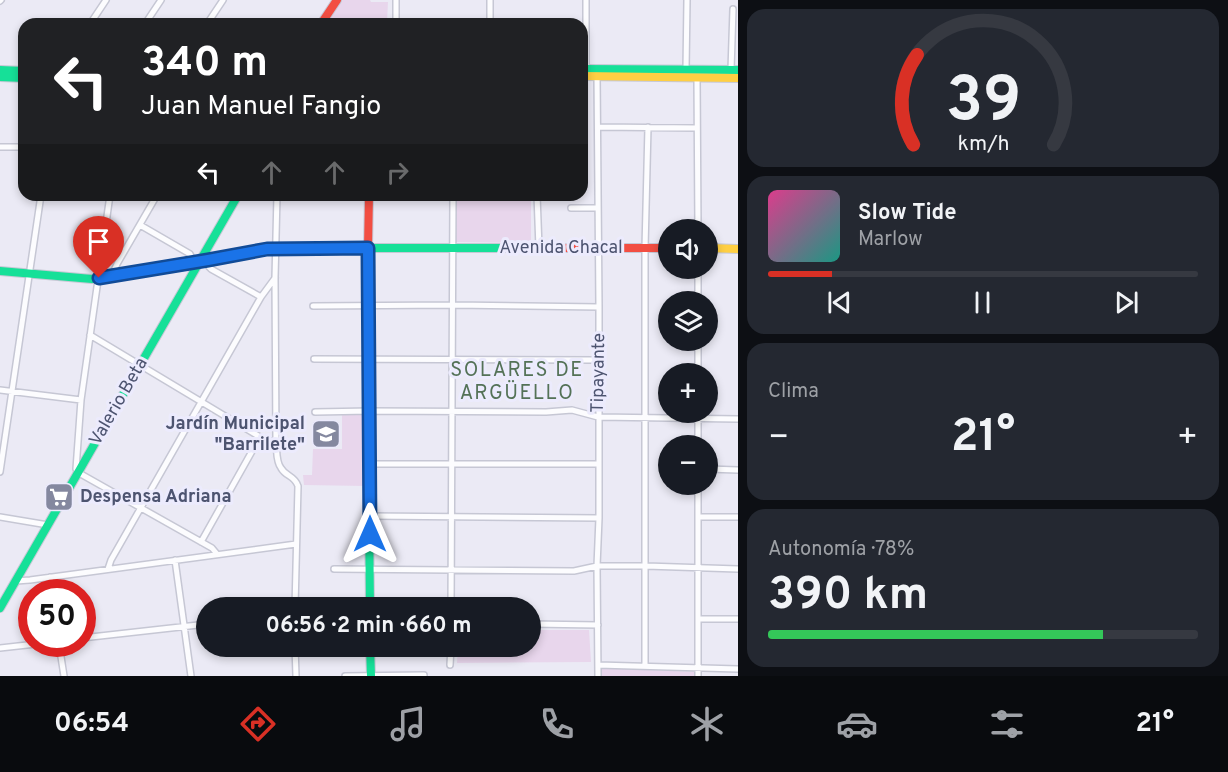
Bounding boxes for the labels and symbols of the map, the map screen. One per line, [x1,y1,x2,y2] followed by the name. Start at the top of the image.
[73,216,124,278] pin
[499,237,623,260] street label: Avenida Chacal
[587,333,611,413] street label: Tipayante
[85,354,153,450] street label: Valerio Beta
[450,358,584,407] district label: SOLARES DE ARGÜELLO
[166,413,305,457] place label: Jardín Municipal "Barrilete"
[310,418,342,450] school or university icon: Jardín Municipal "Barrilete"
[43,481,75,513] supermarket icon: Despensa Adriana
[80,486,231,509] place label: Despensa Adriana
[338,502,402,566] position arrow
[18,579,96,657] speed limit sign: 50

